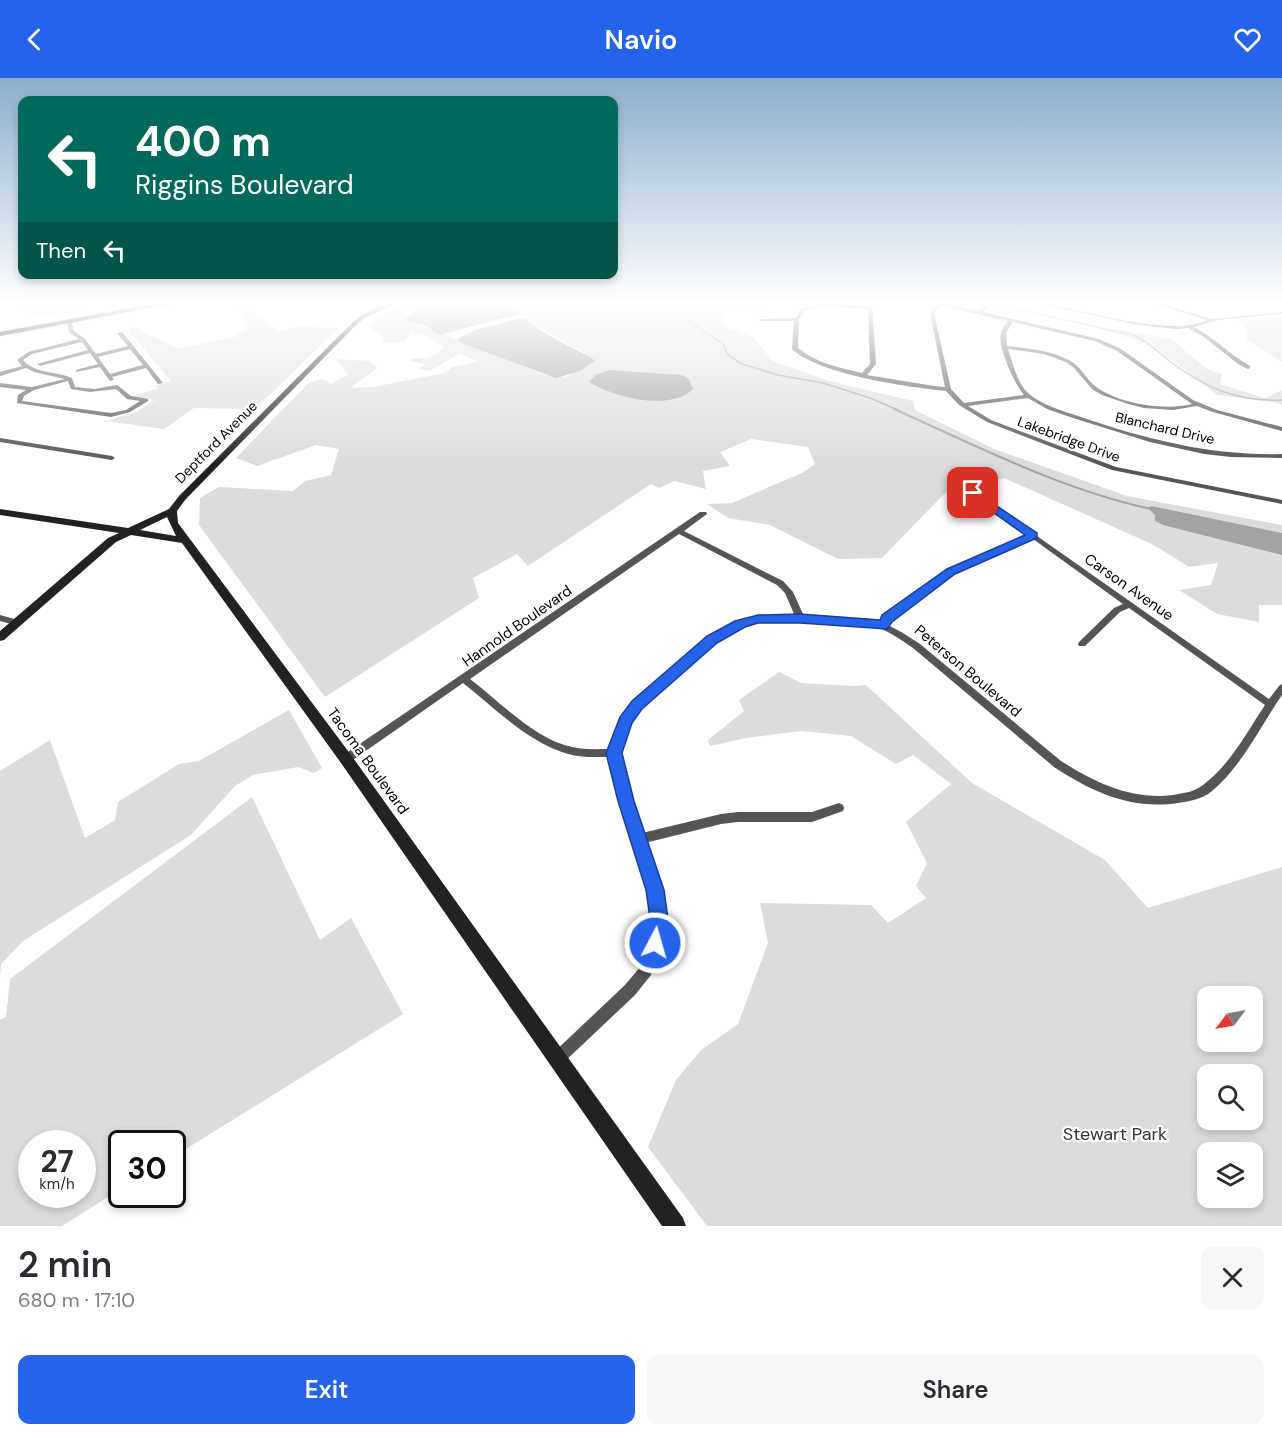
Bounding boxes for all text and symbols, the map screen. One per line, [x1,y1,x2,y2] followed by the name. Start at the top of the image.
[605,22,677,57] text: Navio
[18,23,51,56] icon: back
[1231,23,1264,56] icon: heart
[135,114,271,169] text: 400 m
[36,120,114,198] icon: left
[135,167,354,202] text: Riggins Boulevard
[98,234,131,267] icon: left
[36,236,86,265] text: Then
[171,397,261,487] street label: Deptford Avenue
[1114,408,1216,448] street label: Blanchard Drive
[1015,412,1123,466] street label: Lakebridge Drive
[947,467,998,518] pin
[956,476,989,509] icon: arrive
[1080,549,1178,625] street label: Carson Avenue
[458,581,576,671] street label: Hannold Boulevard
[910,620,1026,722] street label: Peterson Boulevard
[323,704,413,818] street label: Tacoma Boulevard
[623,911,687,975] position arrow
[1197,986,1263,1052] north arrow
[1197,986,1263,1208] map controls
[1197,1064,1263,1130] button: search
[1063,1122,1167,1146] park label: Stewart Park
[108,1130,186,1208] speed limit sign: 30
[40,1142,74,1181] text: 27
[1197,1142,1263,1208] button: layers
[39,1174,75,1194] text: km/h
[18,1241,112,1288] text: 2 min
[1201,1246,1264,1309] button: close
[18,1287,135,1313] text: 680 m · 17:10
[18,1355,635,1424] button: Exit
[647,1355,1264,1424] button: Share

